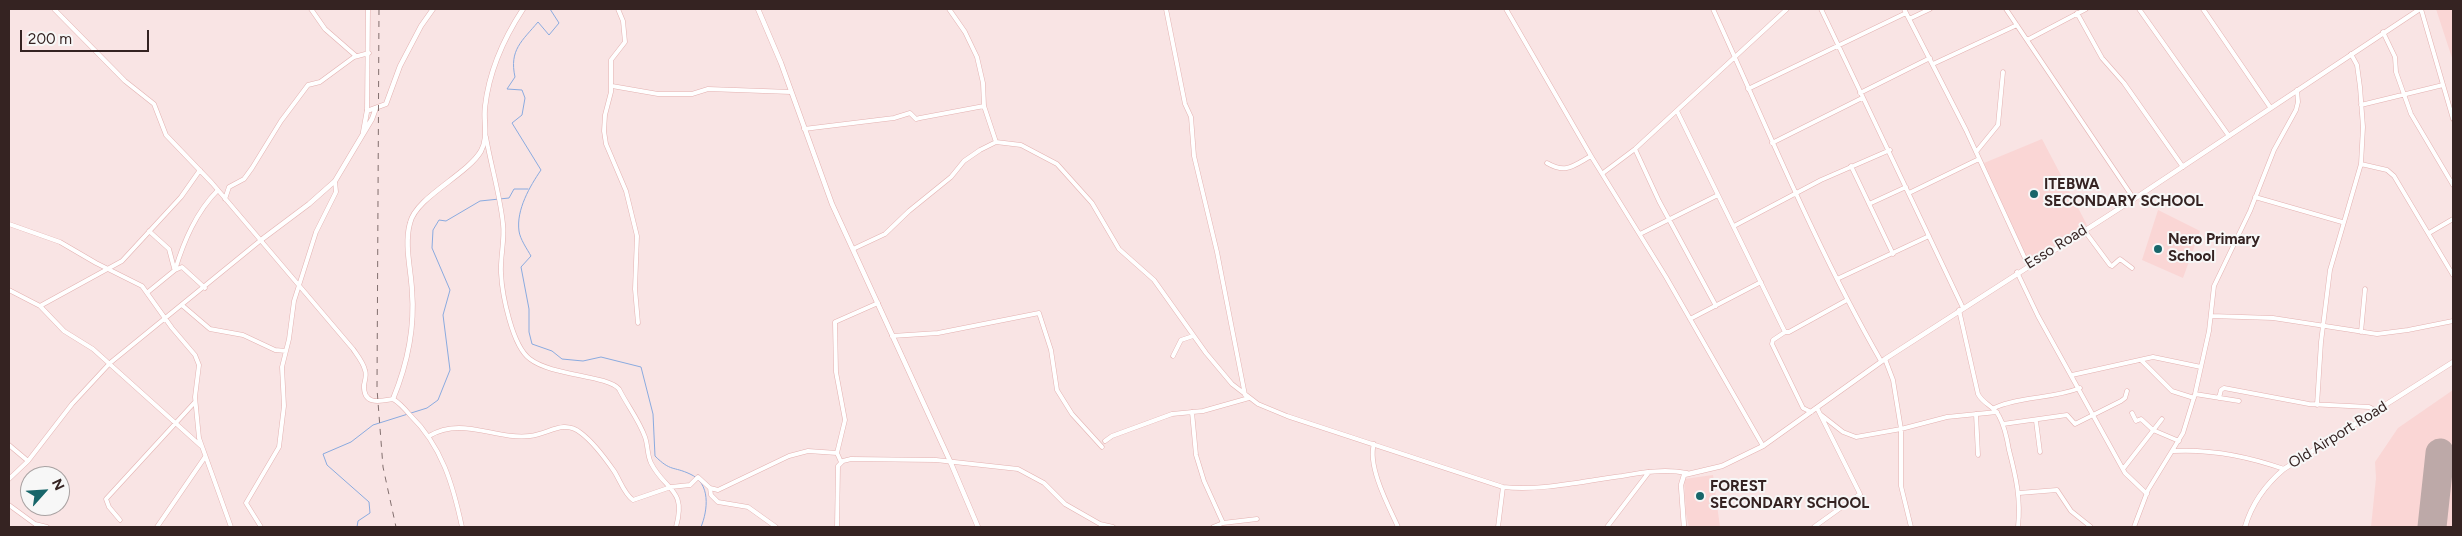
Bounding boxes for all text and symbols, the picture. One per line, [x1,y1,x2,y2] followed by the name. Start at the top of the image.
[22,20,151,52] scale bar
[28,30,72,48] text: 200 m
[2044,176,2203,211] place label: ITEBWA SECONDARY SCHOOL
[2028,188,2040,200] marker: ITEBWA SECONDARY SCHOOL
[2022,221,2090,273] street label: Esso Road
[2168,231,2260,266] place label: Nero Primary School
[2152,243,2164,255] marker: Nero Primary School
[2285,398,2391,472] street label: Old Airport Road
[20,466,70,516] north arrow
[48,476,68,493] text: N
[1710,478,1869,513] place label: FOREST SECONDARY SCHOOL
[1694,490,1706,502] marker: FOREST SECONDARY SCHOOL

